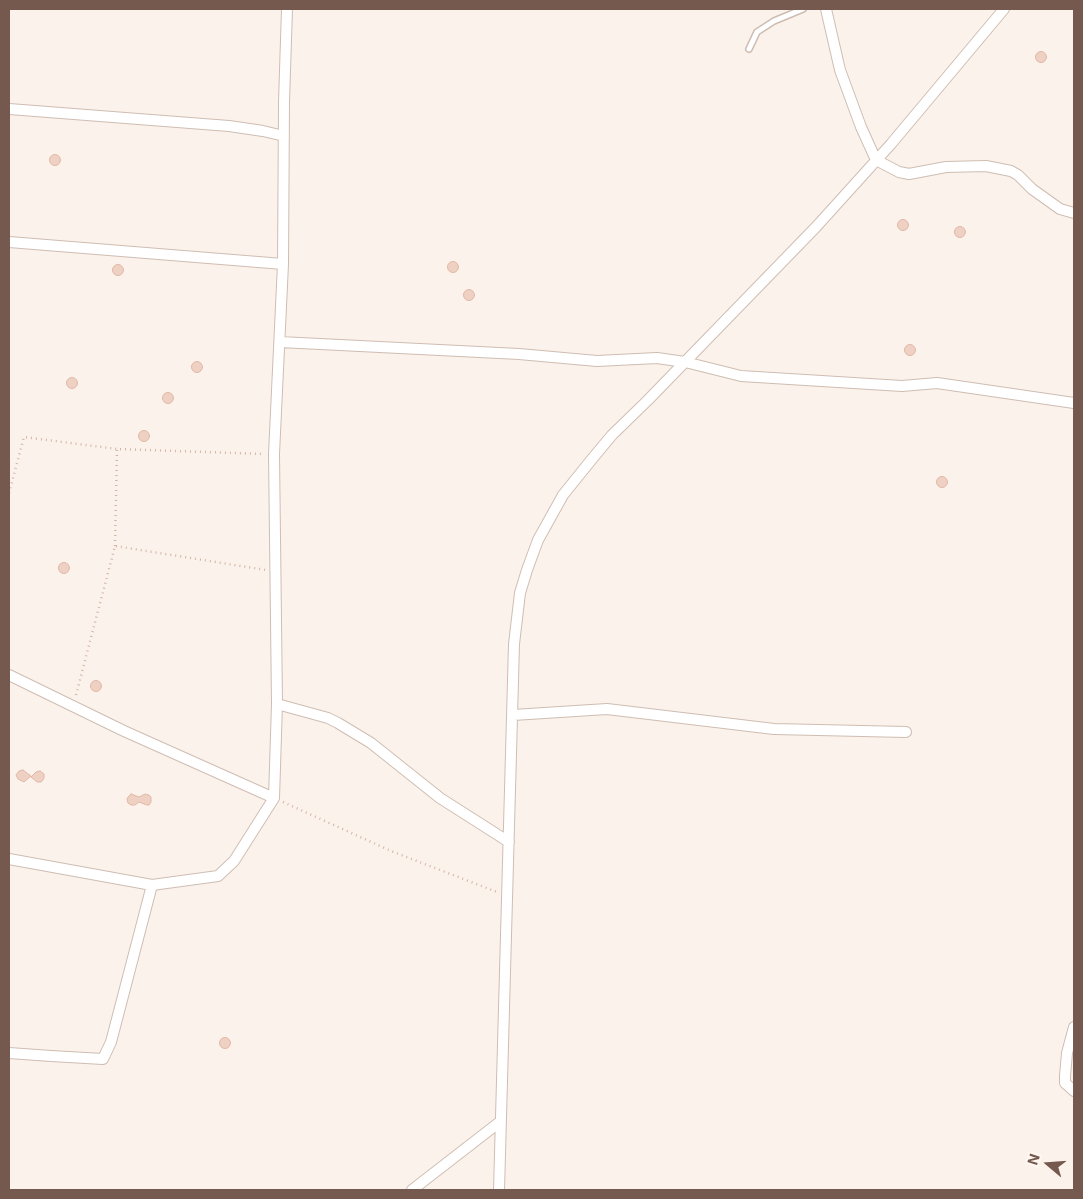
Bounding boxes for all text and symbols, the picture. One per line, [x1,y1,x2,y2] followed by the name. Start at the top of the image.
[1023,1139,1073,1189] north arrow
[1024,1152,1043,1167] text: N

